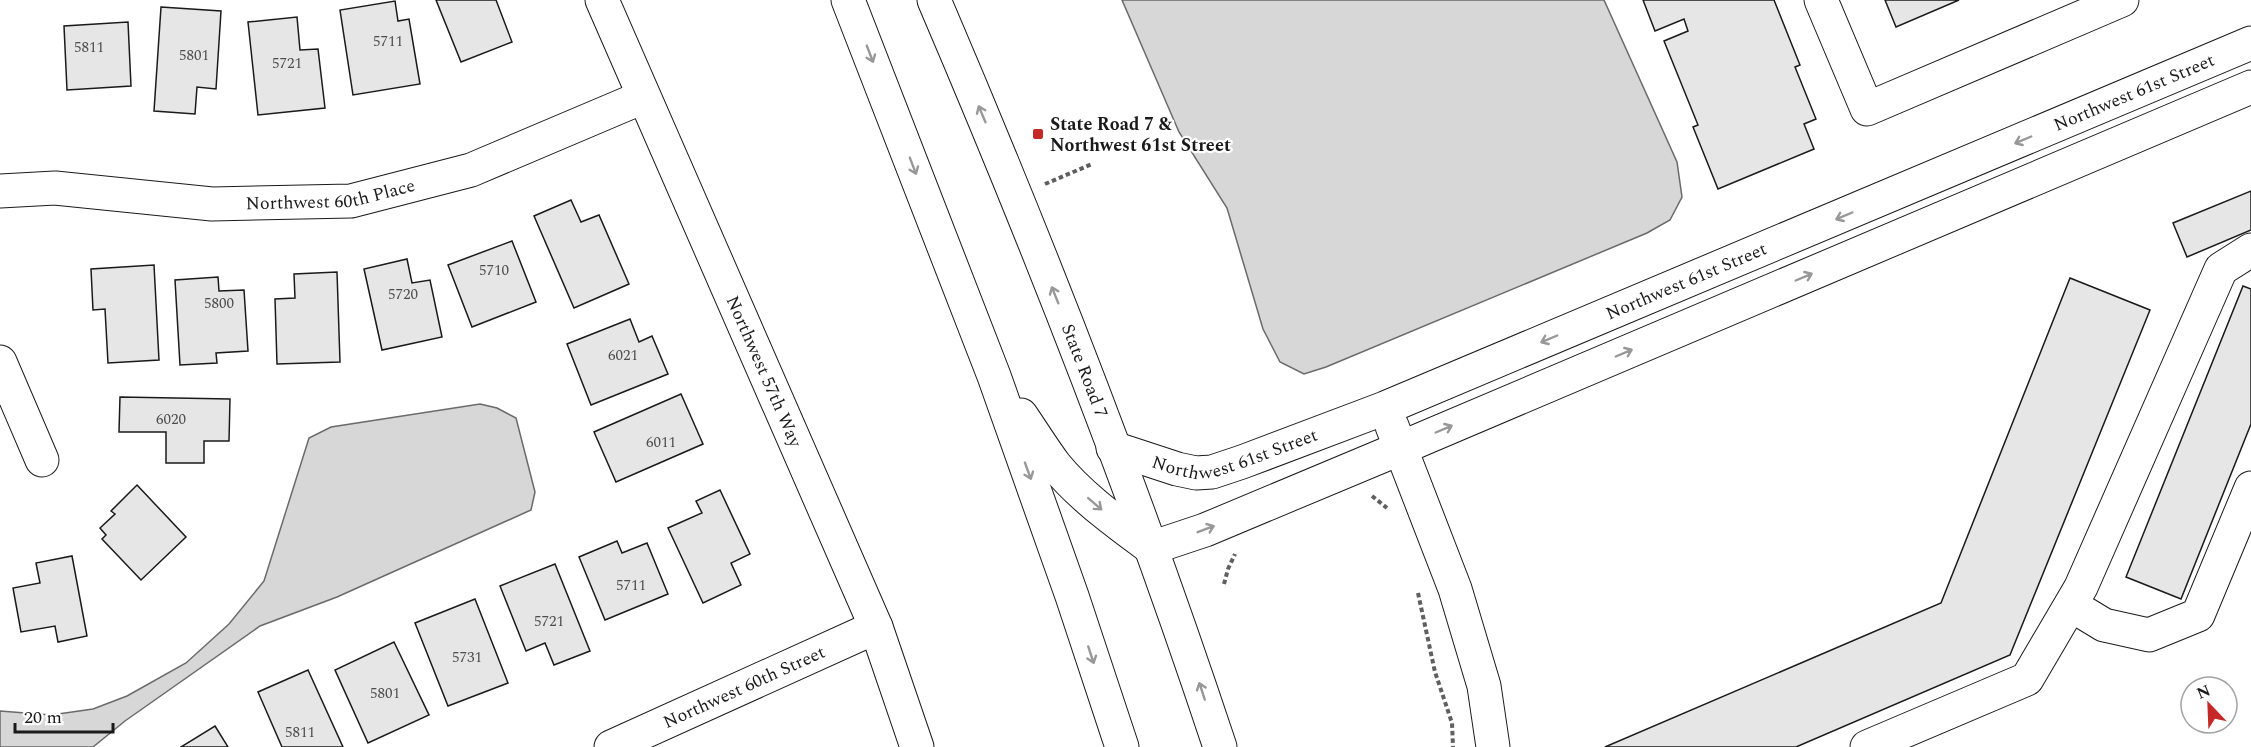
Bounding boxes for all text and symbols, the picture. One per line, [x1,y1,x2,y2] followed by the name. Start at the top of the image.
[373,30,403,53] house number: 5711
[74,36,104,59] house number: 5811
[179,44,209,67] house number: 5801
[865,44,876,63] one-way arrow
[2049,47,2219,139] street label: Northwest 61st Street
[272,52,302,75] house number: 5721
[976,105,987,124] one-way arrow
[1050,111,1231,159] place label: State Road 7 & Northwest 61st Street
[1031,127,1045,141] marker: State Road 7 & Northwest 61st Street
[2015,134,2033,146] one-way arrow
[909,156,920,175] one-way arrow
[245,172,418,217] street label: Northwest 60th Place
[1835,211,1853,222] one-way arrow
[1602,236,1771,328] street label: Northwest 61st Street
[479,259,509,282] house number: 5710
[1794,271,1812,282] one-way arrow
[388,283,418,306] house number: 5720
[1049,286,1060,305] one-way arrow
[719,291,809,453] street label: Northwest 57th Way
[204,292,234,315] house number: 5800
[1054,320,1115,421] street label: State Road 7
[1540,334,1558,345] one-way arrow
[608,344,638,367] house number: 6021
[1614,347,1633,358] one-way arrow
[156,408,186,431] house number: 6020
[1148,422,1322,487] street label: Northwest 61st Street
[1435,423,1453,434] one-way arrow
[646,431,676,454] house number: 6011
[1024,461,1035,480] one-way arrow
[1087,497,1102,511] one-way arrow
[1197,522,1215,533] one-way arrow
[616,574,646,597] house number: 5711
[534,610,564,633] house number: 5721
[659,639,830,736] street label: Northwest 60th Street
[1087,645,1098,664] one-way arrow
[452,646,482,669] house number: 5731
[2179,675,2239,735] north arrow
[2193,679,2214,706] text: N
[370,682,400,705] house number: 5801
[1195,683,1206,701] one-way arrow
[15,696,112,734] scale bar
[24,704,62,731] text: 20 m
[285,721,315,744] house number: 5811

